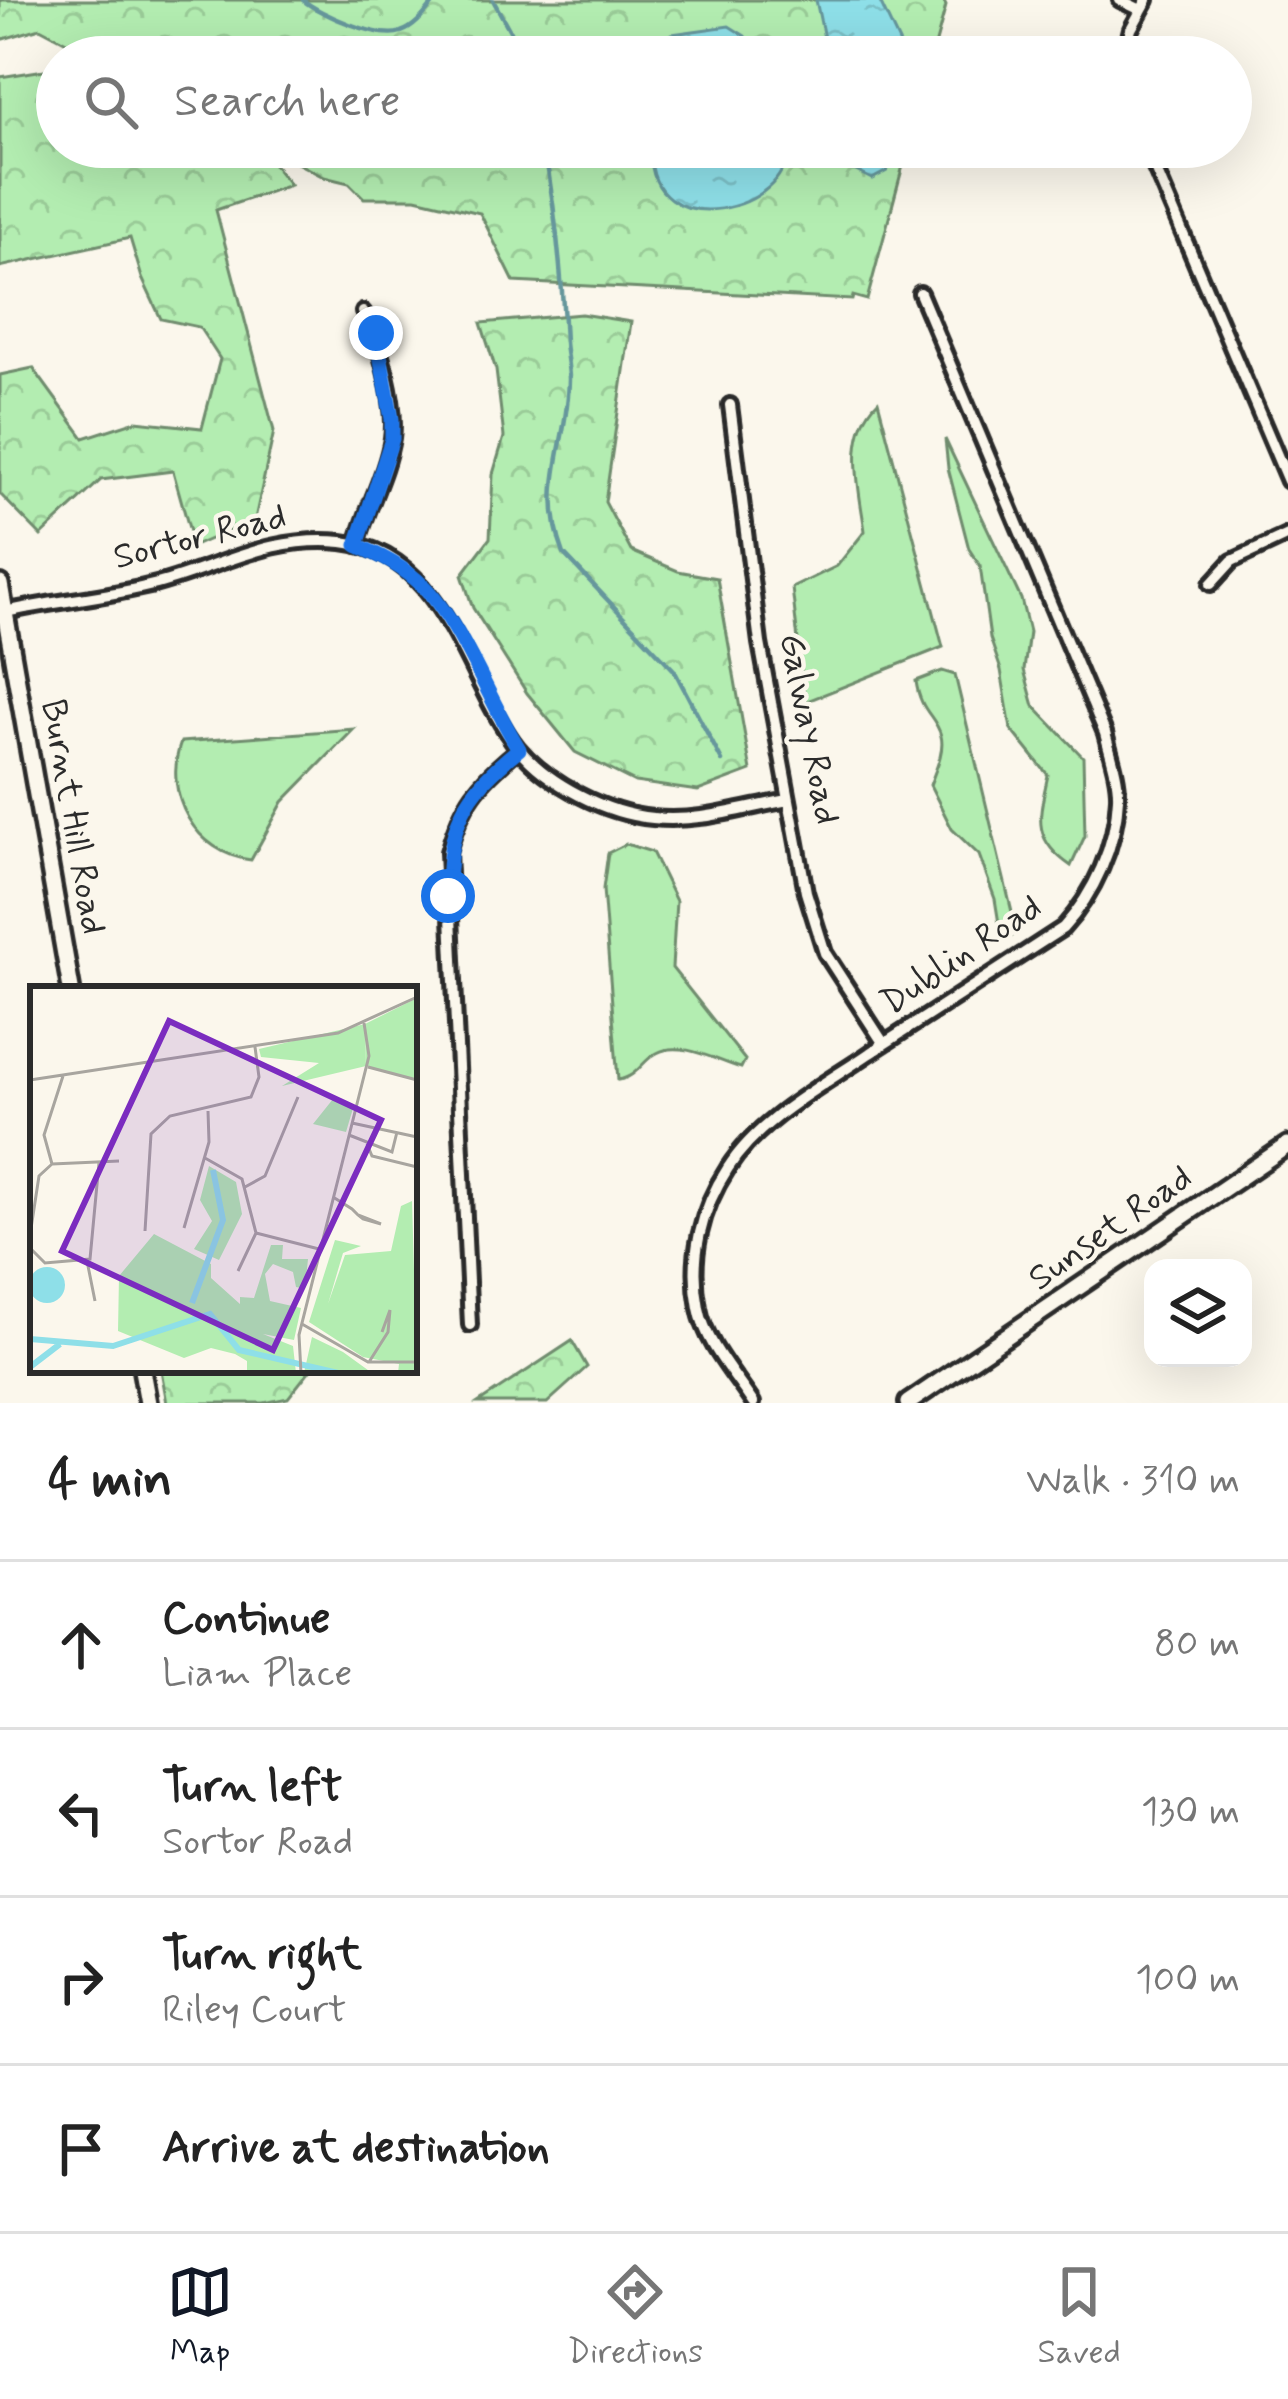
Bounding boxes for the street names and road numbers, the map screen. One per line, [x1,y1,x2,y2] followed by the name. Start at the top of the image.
[109,494,291,582] street label: Sortor Road
[766,629,850,829] street label: Galway Road
[28,696,116,938] street label: Burnt Hill Road
[872,885,1052,1027] street label: Dublin Road
[1020,1155,1202,1303] street label: Sunset Road

